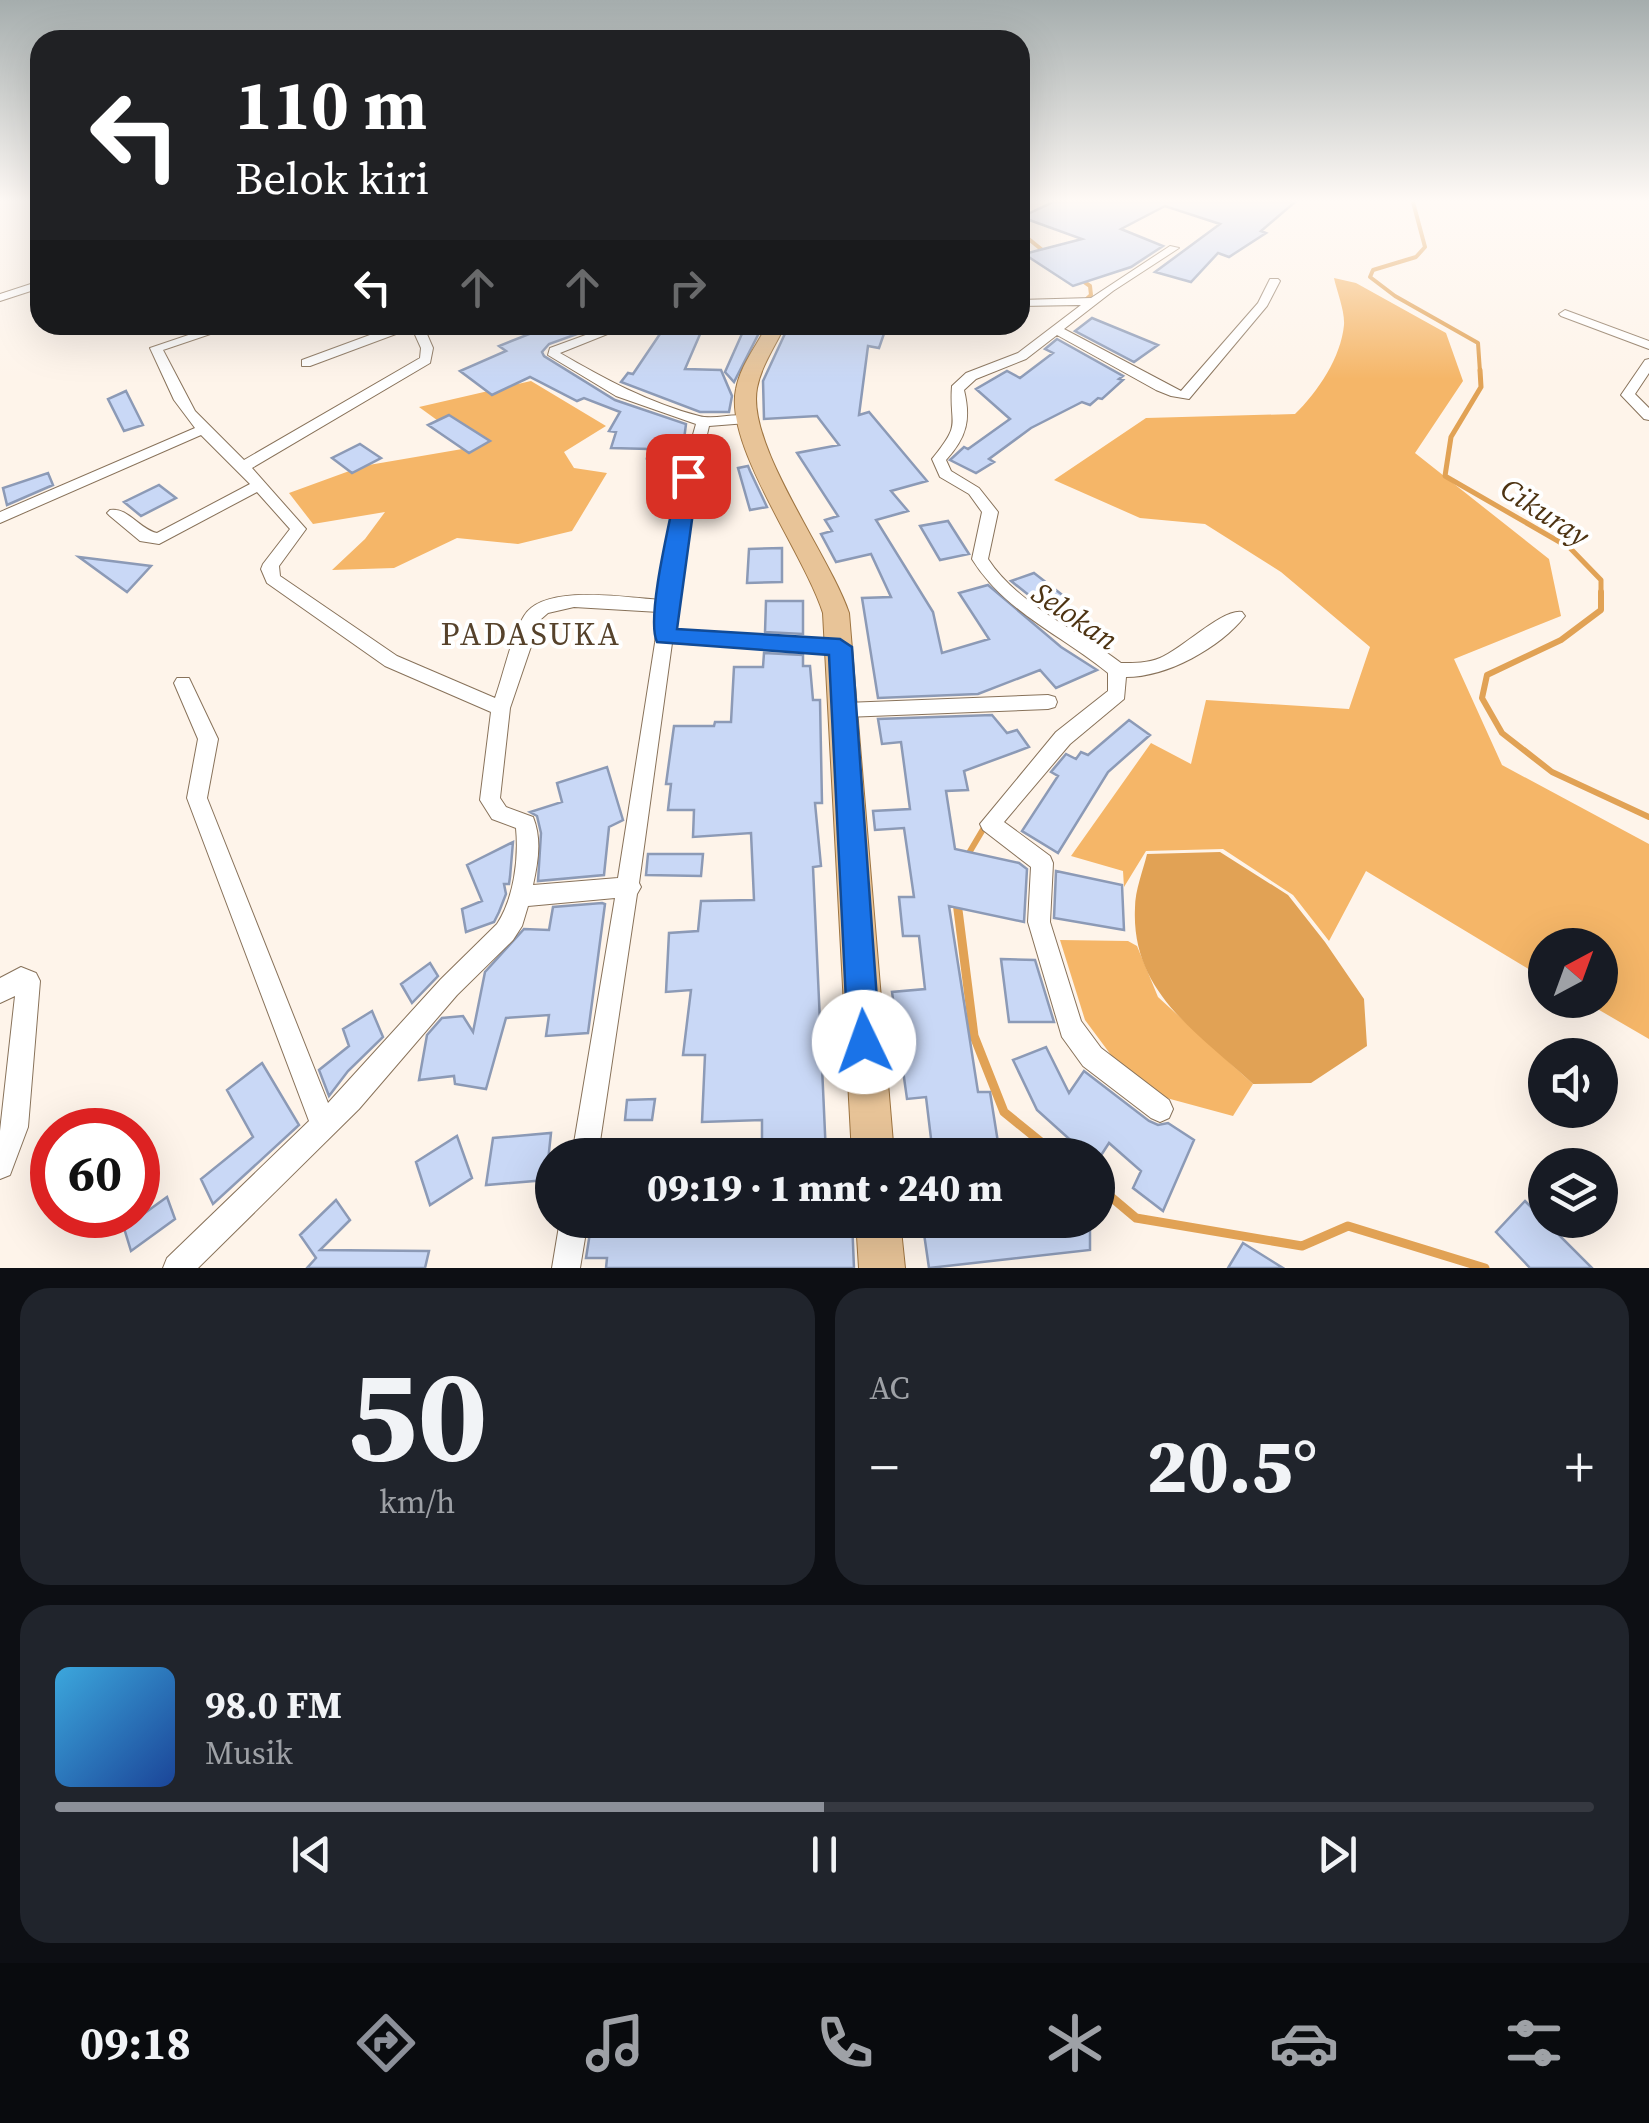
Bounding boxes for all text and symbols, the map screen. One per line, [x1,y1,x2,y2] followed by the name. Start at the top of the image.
[235,56,427,152] text: 110 m
[70,70,200,200] icon: left
[235,147,429,209] text: Belok kiri
[345,260,400,315] icon: left
[450,260,505,315] icon: ahead
[555,260,610,315] icon: ahead
[660,260,715,315] icon: right
[646,434,731,519] pin
[661,449,716,504] icon: arrive
[1493,468,1598,556] water label: Cikuray
[1024,572,1126,660] water label: Selokan
[441,612,621,656] district label: PADASUKA
[1528,928,1618,1018] north arrow
[1528,928,1618,1238] map controls
[812,990,916,1094] position arrow
[1528,1038,1618,1128] button: sound
[30,1108,160,1238] speed limit sign: 60
[1528,1148,1618,1238] button: layers
[647,1162,1003,1214] text: 09:19 · 1 mnt · 240 m
[347,1325,488,1504] text: 50
[870,1366,910,1410] text: AC
[1146,1414,1317,1517] text: 20.5°
[870,1429,899,1504] text: −
[1565,1429,1594,1504] text: +
[379,1480,455,1524] text: km/h
[205,1679,342,1731] text: 98.0 FM
[205,1731,293,1775] text: Musik
[284,1827,339,1882] icon: previous
[797,1827,852,1882] icon: pause
[1310,1827,1365,1882] icon: next
[351,2008,421,2078] icon: directions
[580,2008,650,2078] icon: music
[810,2008,880,2078] icon: phone
[1040,2008,1110,2078] icon: climate
[1269,2008,1339,2078] icon: car
[1499,2008,1569,2078] icon: filters
[80,2012,191,2074] text: 09:18

